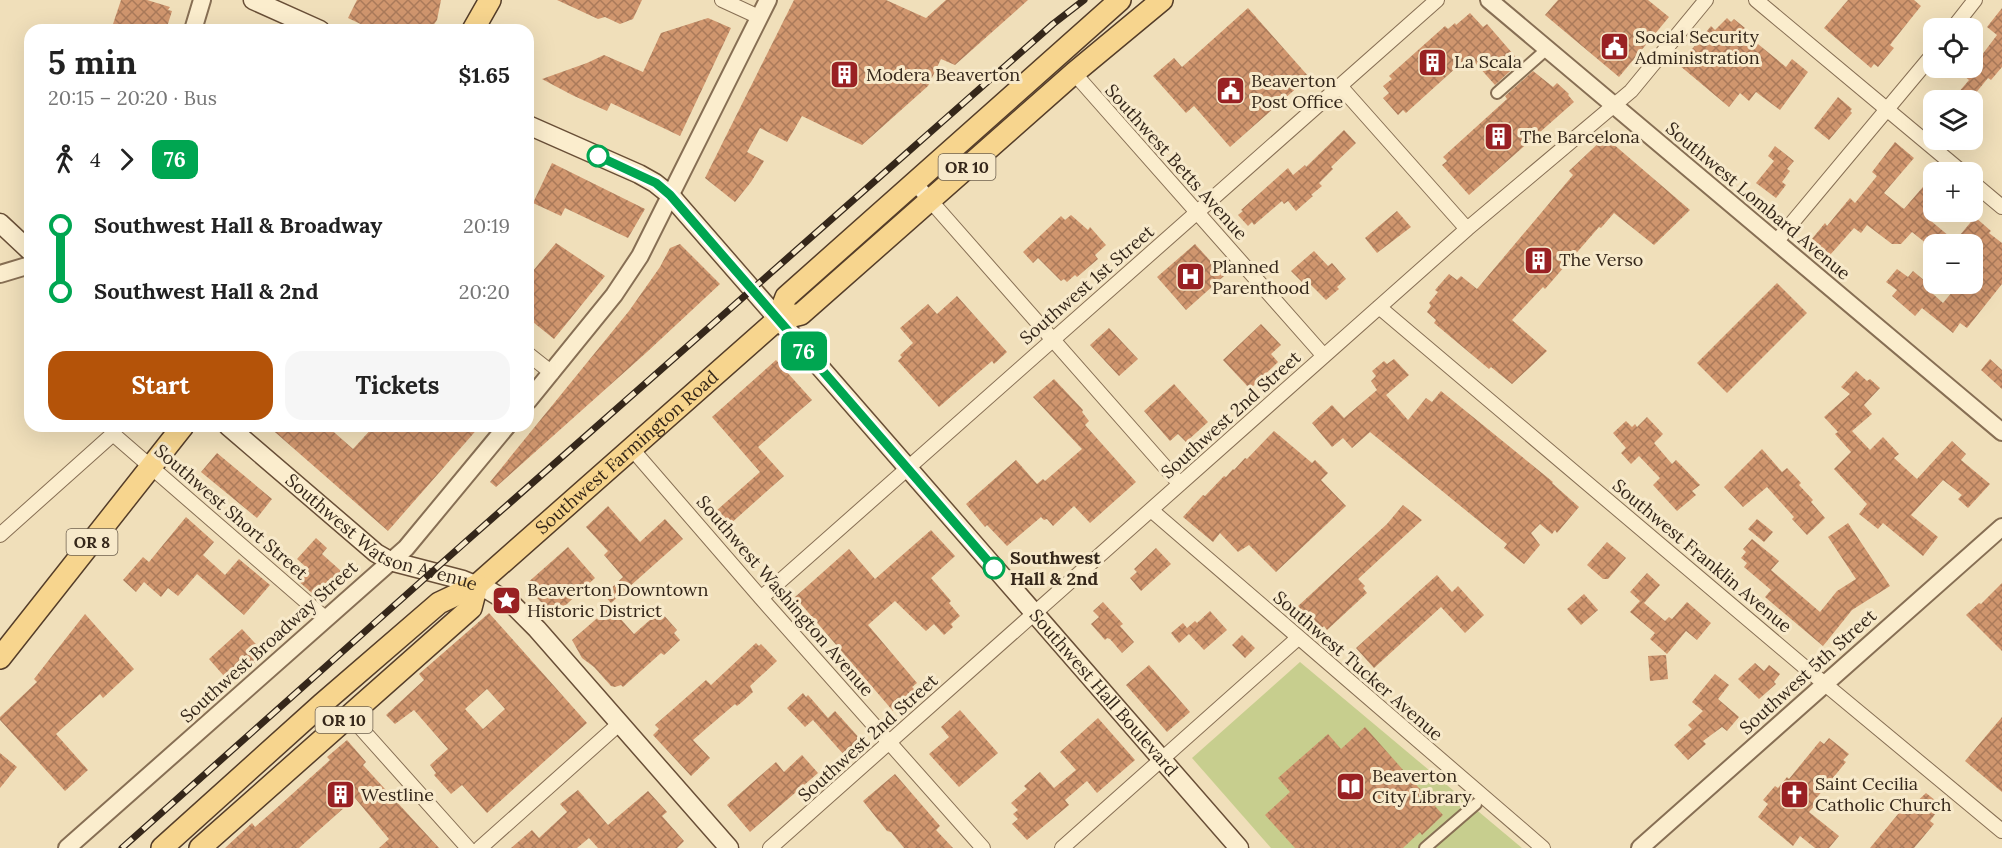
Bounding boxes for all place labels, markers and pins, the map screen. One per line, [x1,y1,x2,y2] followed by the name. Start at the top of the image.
[1634,25,1760,69] place label: Social Security Administration
[1598,31,1630,63] public building icon: Social Security Administration
[1417,46,1449,78] building icon: La Scala
[1454,50,1522,73] place label: La Scala
[829,59,861,91] building icon: Modera Beaverton
[866,63,1020,86] place label: Modera Beaverton
[1251,69,1344,113] place label: Beaverton Post Office
[1214,75,1246,107] public building icon: Beaverton Post Office
[1483,121,1515,153] building icon: The Barcelona
[1520,125,1640,148] place label: The Barcelona
[587,145,609,167] unlabelled marker
[1522,244,1554,276] building icon: The Verso
[1559,248,1643,271] place label: The Verso
[1212,255,1310,299] place label: Planned Parenthood
[1175,261,1207,293] hospital icon: Planned Parenthood
[1010,546,1101,590] place label: Southwest Hall & 2nd
[983,557,1005,579] marker: Southwest Hall & 2nd
[527,578,708,622] place label: Beaverton Downtown Historic District
[490,584,522,616] place icon: Beaverton Downtown Historic District
[1372,764,1472,808] place label: Beaverton City Library
[1335,770,1367,802] library icon: Beaverton City Library
[1815,772,1952,816] place label: Saint Cecilia Catholic Church
[1778,778,1810,810] church icon: Saint Cecilia Catholic Church
[324,779,356,811] building icon: Westline
[361,783,434,806] place label: Westline

